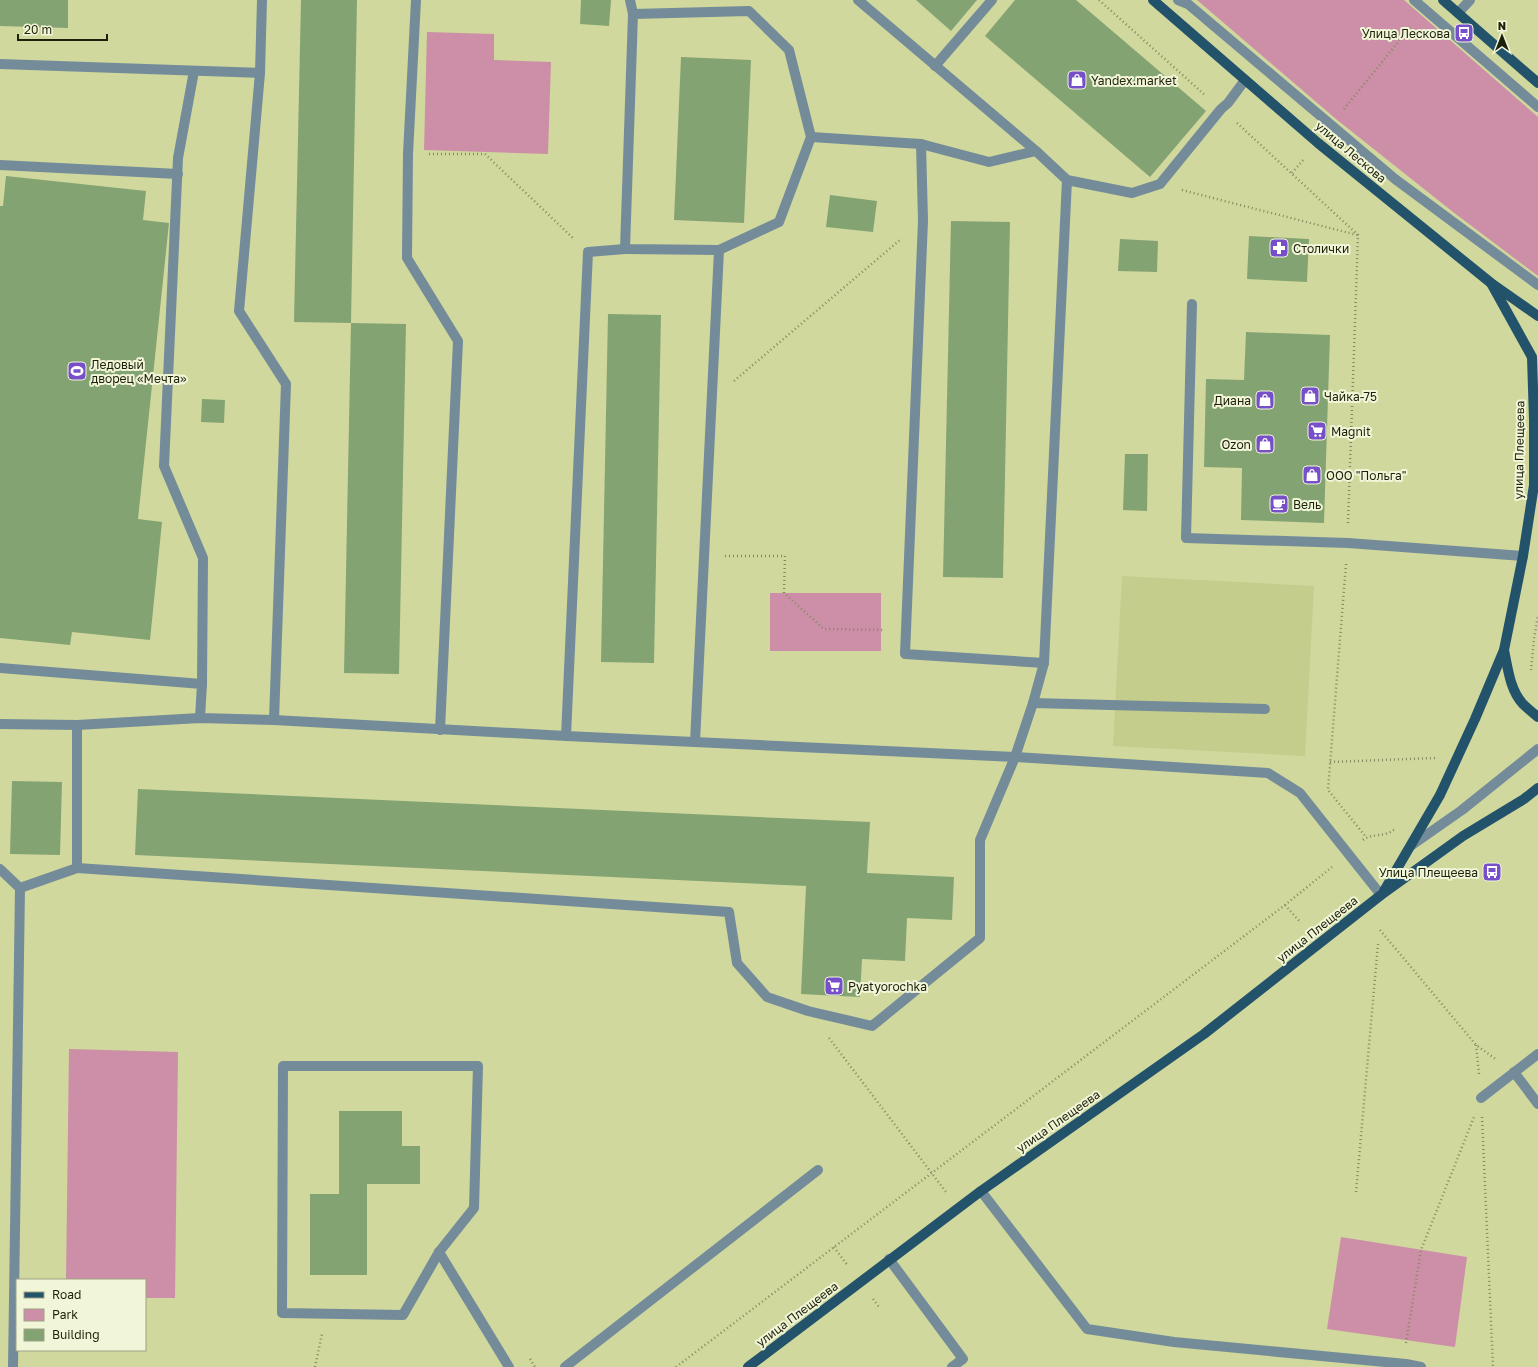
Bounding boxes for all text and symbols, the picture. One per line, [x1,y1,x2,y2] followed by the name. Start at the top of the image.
[18,16,107,42] scale bar
[1482,16,1522,56] north arrow
[1498,19,1506,32] text: N
[24,22,52,37] text: 20 m
[1453,22,1475,44] bus stop icon: Улица Лескова
[1362,26,1450,41] place label: Улица Лескова
[1066,69,1088,91] shop icon: Yandex.market
[1091,73,1177,88] place label: Yandex.market
[1313,118,1389,186] street label: улица Лескова
[1268,237,1290,259] pharmacy icon: Столички
[1293,241,1349,256] place label: Столички
[91,357,187,386] place label: Ледовый дворец «Мечта»
[66,360,88,382] sports icon: Ледовый дворец «Мечта»
[1299,385,1321,407] shop icon: Чайка-75
[1254,389,1276,411] shop icon: Диана
[1324,389,1377,404] place label: Чайка-75
[1214,393,1251,408] place label: Диана
[1511,401,1527,499] street label: улица Плещеева
[1306,420,1328,442] supermarket icon: Magnit
[1331,424,1371,439] place label: Magnit
[1254,433,1276,455] shop icon: Ozon
[1222,437,1251,452] place label: Ozon
[1301,464,1323,486] shop icon: ООО "Польга"
[1326,468,1406,483] place label: ООО "Польга"
[1268,493,1290,515] cafe icon: Вель
[1293,497,1321,512] place label: Вель
[1481,861,1503,883] bus stop icon: Улица Плещеева
[1379,865,1478,880] place label: Улица Плещеева
[1273,893,1361,965] street label: улица Плещеева
[823,975,845,997] supermarket icon: Pyatyorochka
[848,979,927,994] place label: Pyatyorochka
[1013,1087,1103,1155] street label: улица Плещеева
[753,1278,841,1350] street label: улица Плещеева
[16,1279,146,1351] legend
[52,1287,81,1302] text: Road
[52,1307,78,1322] text: Park
[52,1327,100,1342] text: Building

